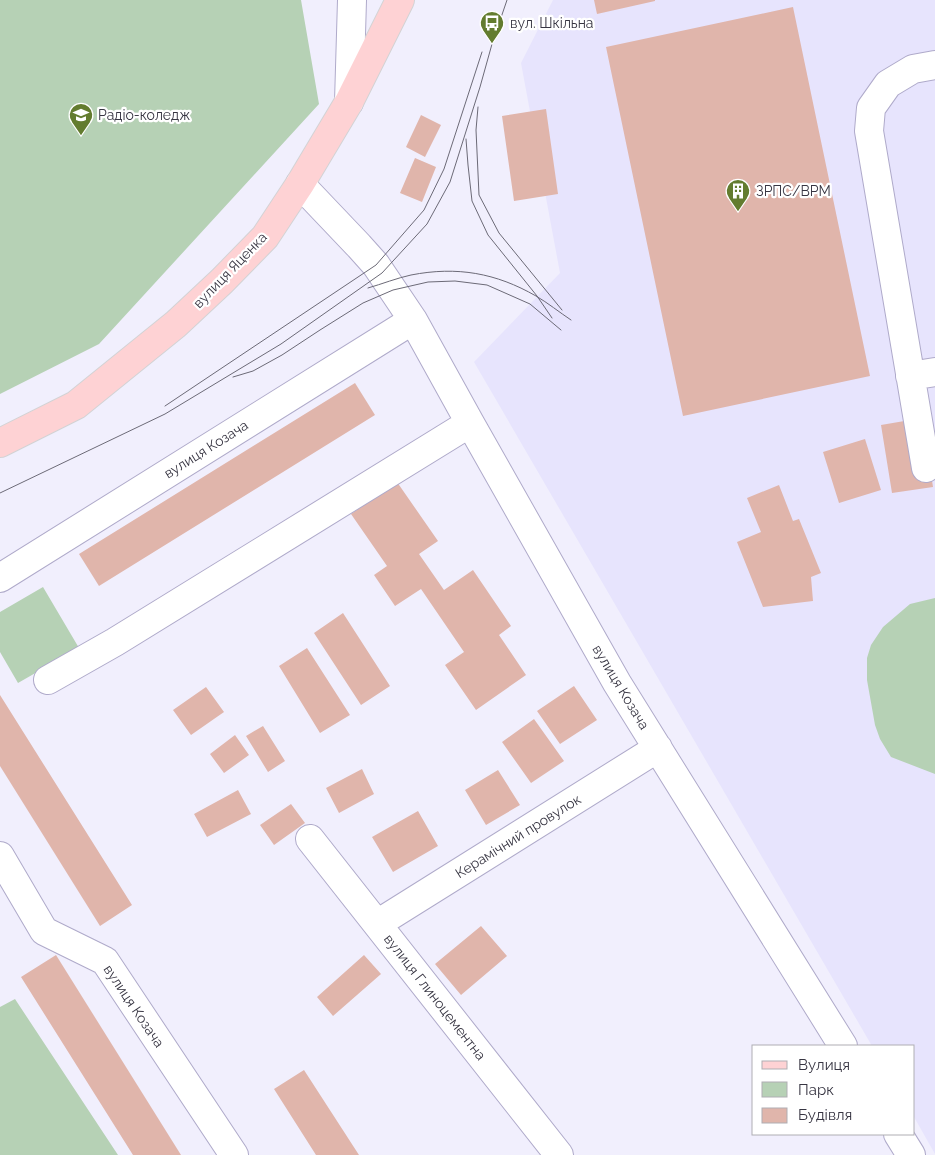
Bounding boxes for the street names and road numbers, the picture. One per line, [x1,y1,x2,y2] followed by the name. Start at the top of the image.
[190,229,270,311] street label: вулиця Яценка
[161,417,251,481] street label: вулиця Козача
[589,642,653,732] street label: вулиця Козача
[452,791,584,881] street label: Керамічний провулок
[381,931,489,1063] street label: вулиця Глиноцементна
[101,962,167,1050] street label: вулиця Козача

